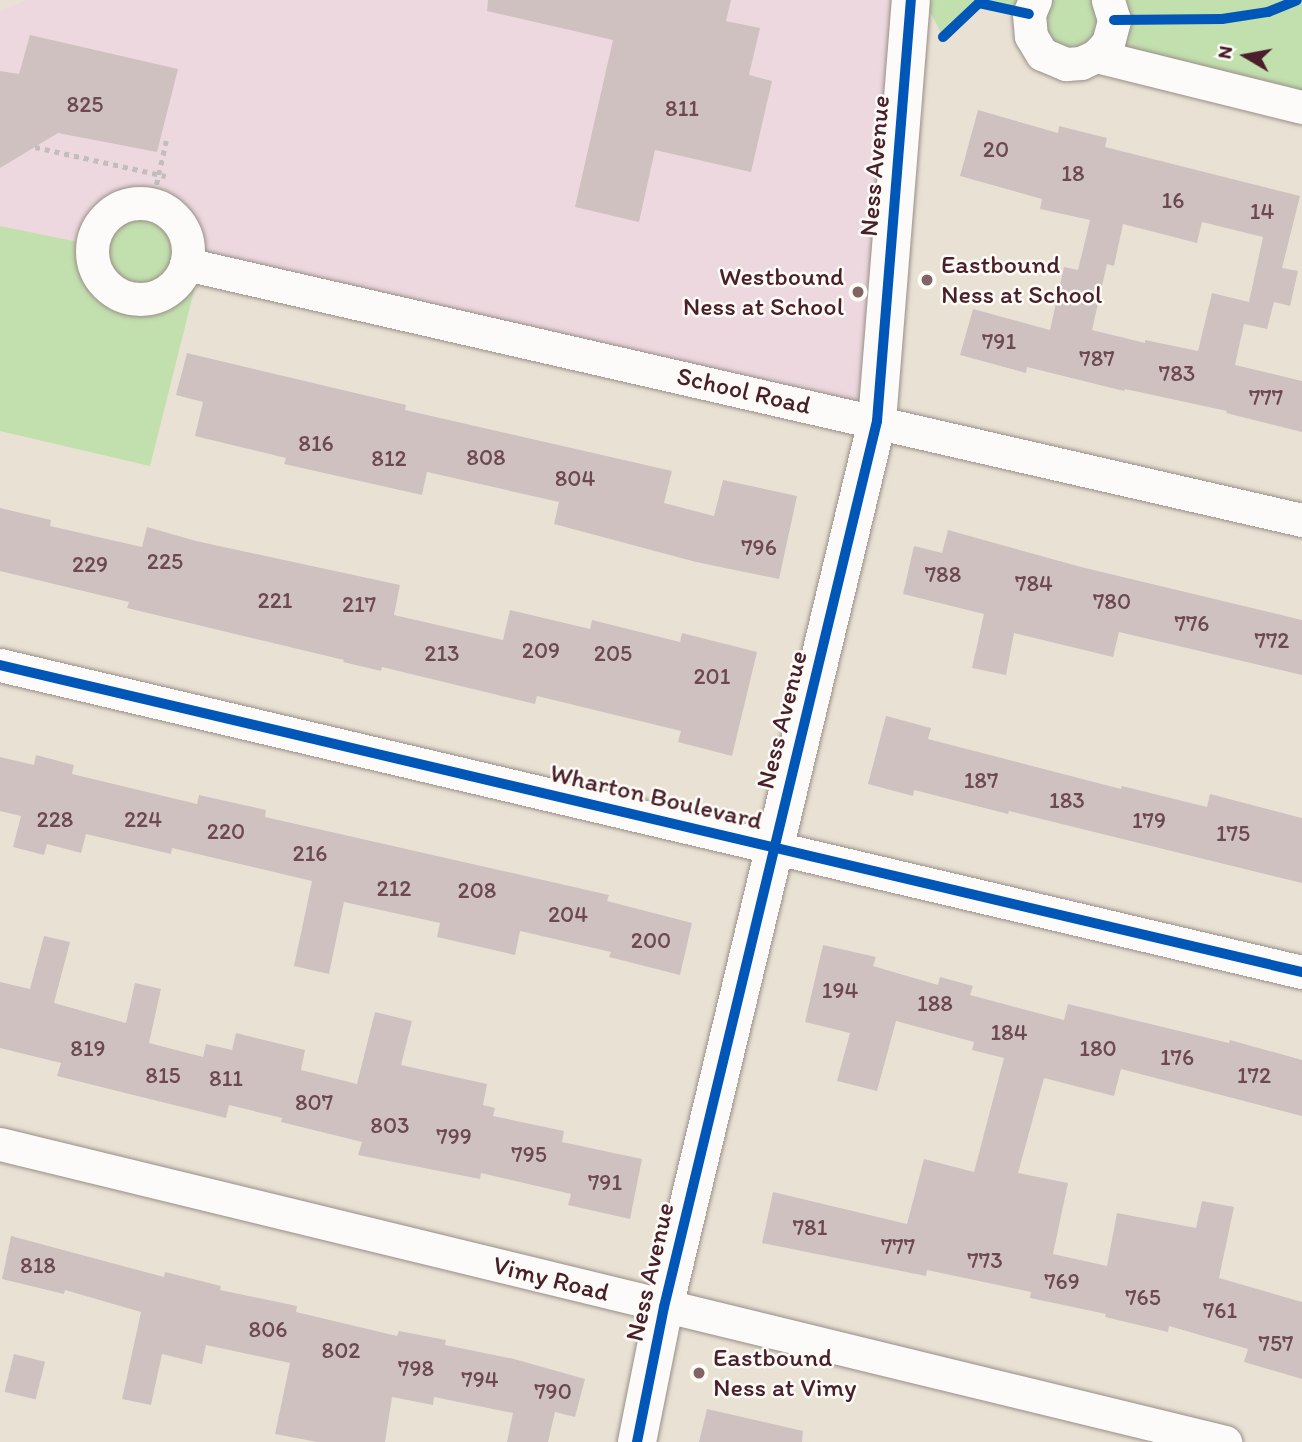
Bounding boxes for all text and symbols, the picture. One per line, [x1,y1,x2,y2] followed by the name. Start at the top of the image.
[1211,21,1281,91] north arrow
[1212,44,1237,61] text: N
[67,90,103,118] house number: 825
[665,94,699,122] house number: 811
[853,95,897,237] street label: Ness Avenue
[983,135,1009,163] house number: 20
[1061,159,1085,187] house number: 18
[1162,186,1184,214] house number: 16
[1250,197,1274,225] house number: 14
[941,249,1103,310] place label: Eastbound Ness at School
[682,261,844,322] place label: Westbound Ness at School
[919,272,935,288] marker: Eastbound Ness at School
[850,284,866,300] marker: Westbound Ness at School
[982,327,1016,355] house number: 791
[1079,344,1115,372] house number: 787
[1159,359,1195,387] house number: 783
[674,361,814,421] street label: School Road
[1249,383,1283,411] house number: 777
[298,429,334,457] house number: 816
[466,443,506,471] house number: 808
[371,444,407,472] house number: 812
[555,464,595,492] house number: 804
[741,533,777,561] house number: 796
[147,547,183,575] house number: 225
[72,550,108,578] house number: 229
[925,560,961,588] house number: 788
[1015,569,1053,597] house number: 784
[258,586,292,614] house number: 221
[1093,587,1131,615] house number: 780
[342,590,376,618] house number: 217
[1175,609,1209,637] house number: 776
[1255,626,1289,654] house number: 772
[522,636,560,664] house number: 209
[424,639,460,667] house number: 213
[594,639,632,667] house number: 205
[750,648,814,792] street label: Ness Avenue
[694,662,730,690] house number: 201
[547,757,765,837] street label: Wharton Boulevard
[964,766,998,794] house number: 187
[1049,786,1085,814] house number: 183
[37,805,73,833] house number: 228
[124,805,162,833] house number: 224
[1132,806,1166,834] house number: 179
[207,817,245,845] house number: 220
[1216,819,1250,847] house number: 175
[293,839,327,867] house number: 216
[377,874,411,902] house number: 212
[458,876,496,904] house number: 208
[548,900,588,928] house number: 204
[631,926,671,954] house number: 200
[822,976,858,1004] house number: 194
[917,989,953,1017] house number: 188
[990,1018,1028,1046] house number: 184
[70,1034,106,1062] house number: 819
[1079,1034,1117,1062] house number: 180
[1160,1043,1194,1071] house number: 176
[145,1061,181,1089] house number: 815
[1237,1061,1271,1089] house number: 172
[209,1064,243,1092] house number: 811
[295,1088,333,1116] house number: 807
[370,1111,410,1139] house number: 803
[436,1122,472,1150] house number: 799
[511,1140,547,1168] house number: 795
[588,1168,622,1196] house number: 791
[619,1200,681,1344] street label: Ness Avenue
[793,1213,827,1241] house number: 781
[881,1232,915,1260] house number: 777
[967,1246,1003,1274] house number: 773
[490,1250,612,1308] street label: Vimy Road
[20,1251,56,1279] house number: 818
[1044,1267,1080,1295] house number: 769
[1125,1283,1161,1311] house number: 765
[1203,1296,1237,1324] house number: 761
[249,1315,287,1343] house number: 806
[1259,1329,1293,1357] house number: 757
[322,1336,360,1364] house number: 802
[713,1342,857,1404] place label: Eastbound Ness at Vimy
[398,1354,434,1382] house number: 798
[461,1365,499,1393] house number: 794
[691,1365,707,1381] marker: Eastbound Ness at Vimy
[534,1377,572,1405] house number: 790

